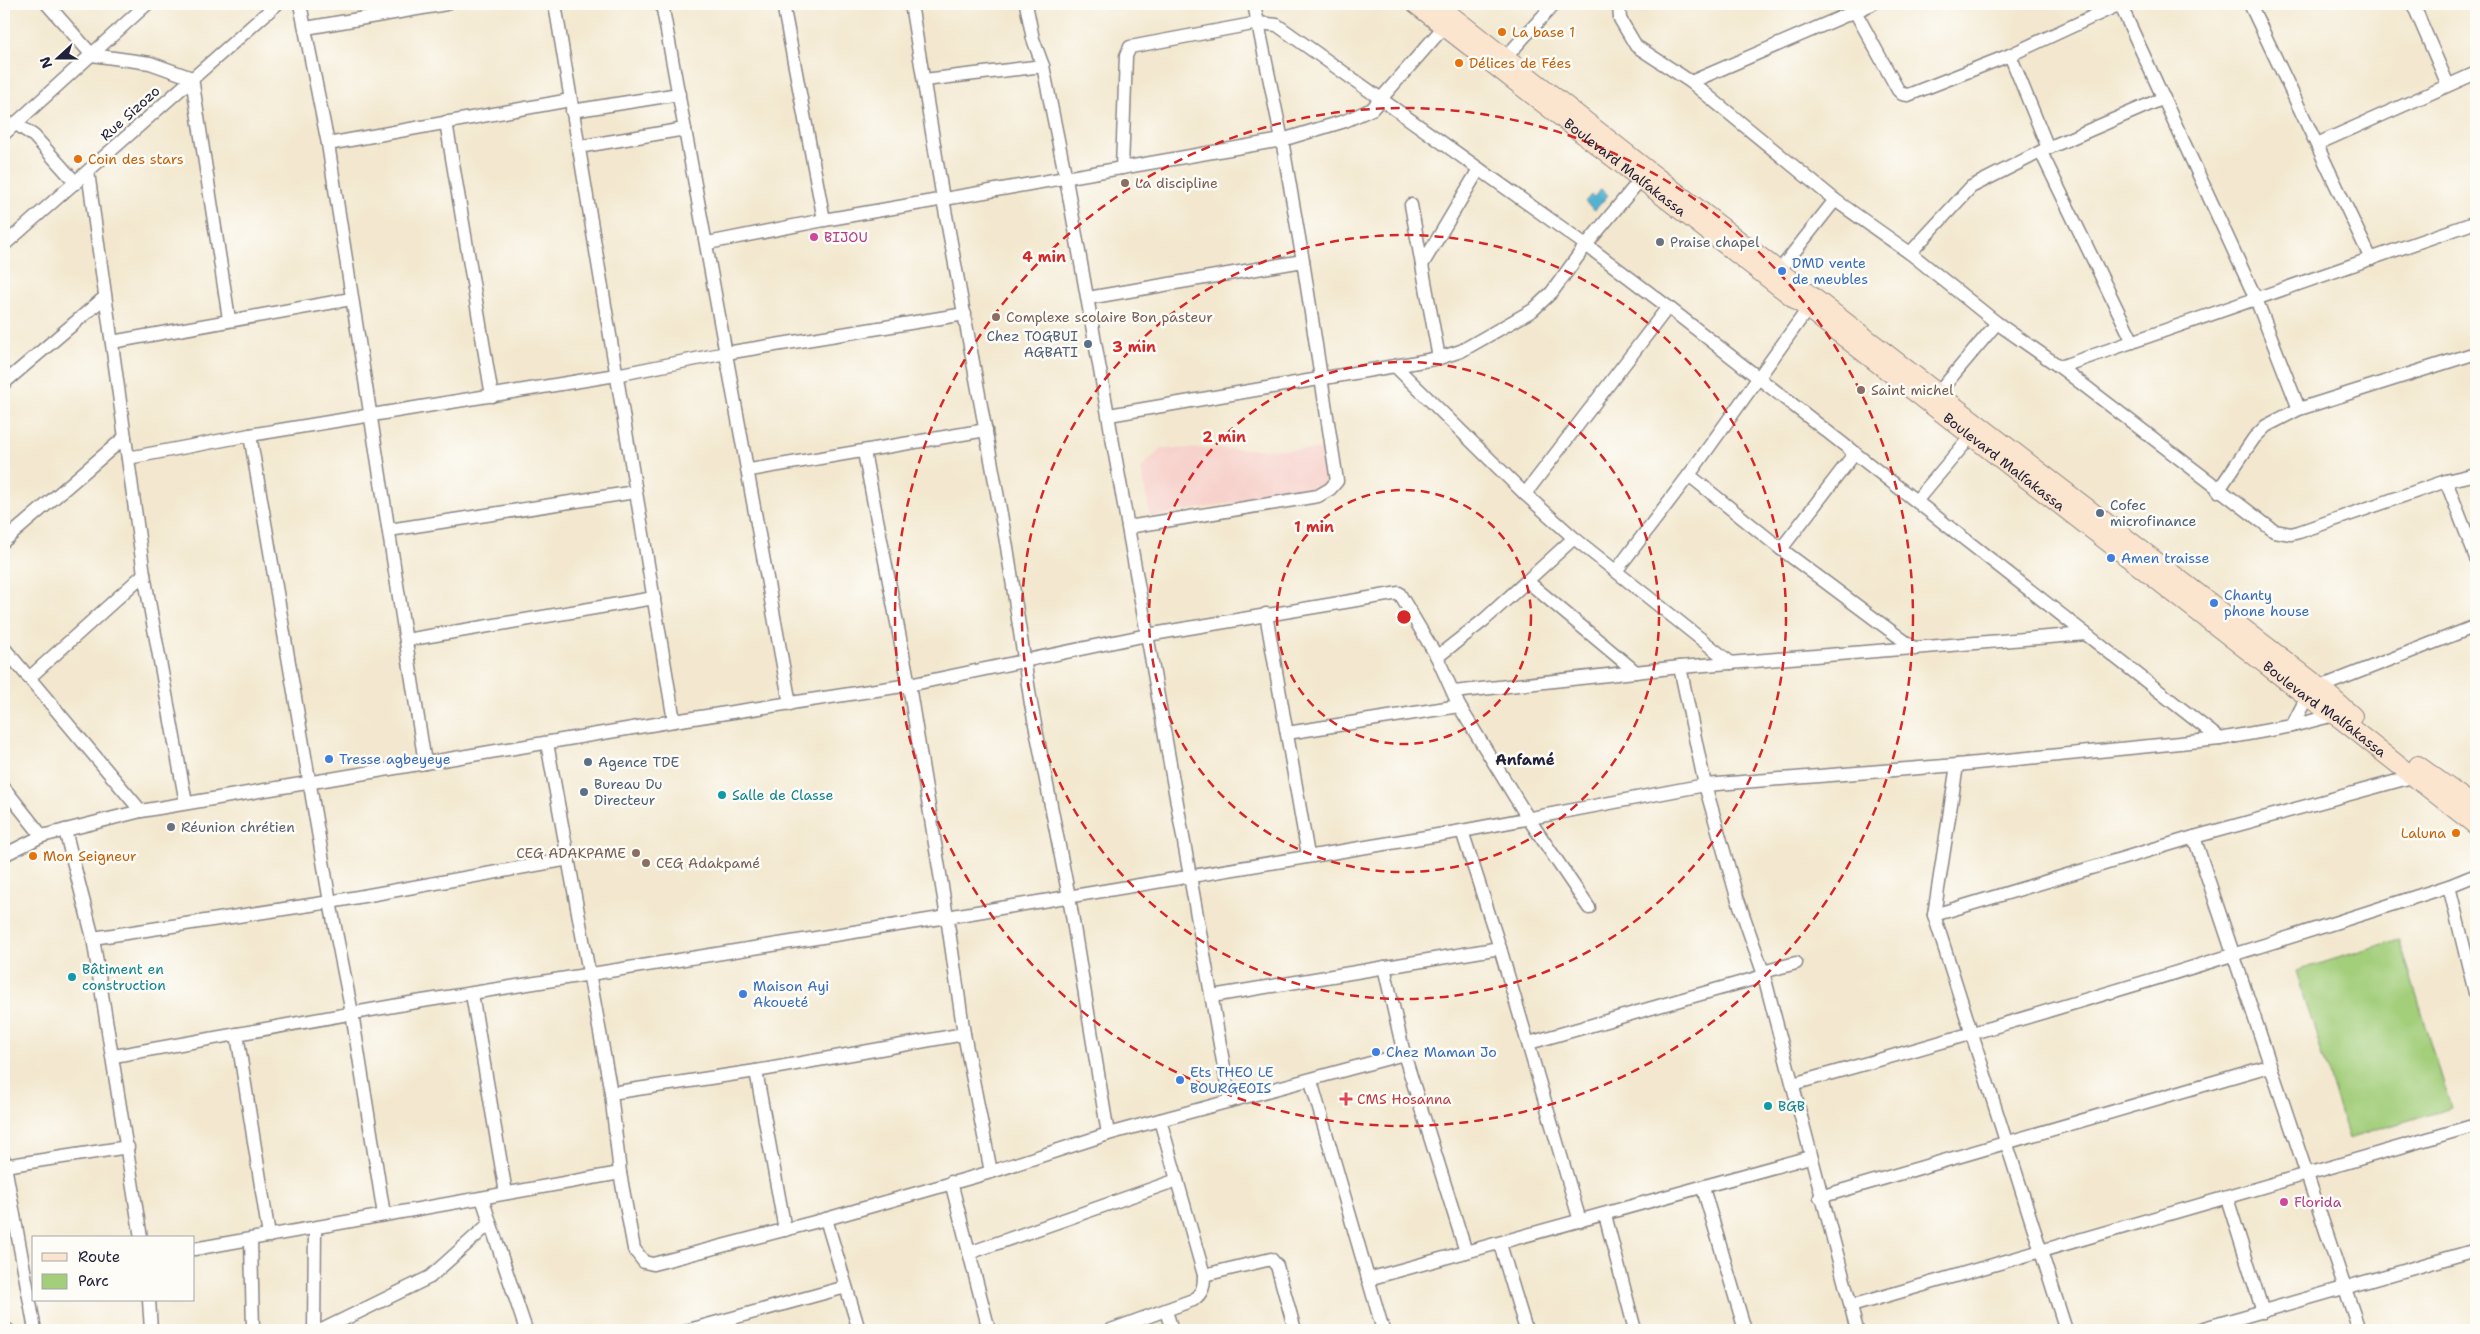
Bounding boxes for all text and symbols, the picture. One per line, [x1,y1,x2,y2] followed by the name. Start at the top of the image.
[1512,23,1575,41] place label: La base 1
[1496,26,1508,38] marker: La base 1
[32,32,82,82] north arrow
[35,54,56,71] text: N
[1469,54,1571,72] place label: Délices de Fées
[1453,57,1465,69] marker: Délices de Fées
[97,82,163,144] street label: Rue Sizozo
[1560,114,1690,220] street label: Boulevard Malfakassa
[88,150,184,168] place label: Coin des stars
[72,153,84,165] marker: Coin des stars
[1135,174,1218,192] place label: La discipline
[1119,177,1131,189] marker: La discipline
[824,228,868,246] place label: BIJOU
[808,231,820,243] marker: BIJOU
[1670,233,1760,251] place label: Praise chapel
[1654,236,1666,248] marker: Praise chapel
[1022,247,1066,267] text: 4 min
[1792,254,1868,288] place label: DMD vente de meubles
[1776,265,1788,277] marker: DMD vente de meubles
[1006,308,1213,326] place label: Complexe scolaire Bon pasteur
[990,311,1002,323] marker: Complexe scolaire Bon pasteur
[986,327,1078,361] place label: Chez TOGBUI AGBATI
[1112,337,1156,357] text: 3 min
[1082,338,1094,350] marker: Chez TOGBUI AGBATI
[1871,381,1954,399] place label: Saint michel
[1855,384,1867,396] marker: Saint michel
[1939,409,2069,515] street label: Boulevard Malfakassa
[1202,427,1246,447] text: 2 min
[2110,496,2197,530] place label: Cofec microfinance
[2094,507,2106,519] marker: Cofec microfinance
[1294,517,1334,537] text: 1 min
[2121,549,2210,567] place label: Amen traisse
[2105,552,2117,564] marker: Amen traisse
[2224,586,2310,620] place label: Chanty phone house
[2208,597,2220,609] marker: Chanty phone house
[1395,608,1413,626] centre of rings
[2259,657,2390,761] street label: Boulevard Malfakassa
[339,750,451,768] place label: Tresse agbeyeye
[1495,750,1555,770] district label: Anfamé
[323,753,335,765] marker: Tresse agbeyeye
[598,753,679,771] place label: Agence TDE
[582,756,594,768] marker: Agence TDE
[594,775,662,809] place label: Bureau Du Directeur
[578,786,590,798] marker: Bureau Du Directeur
[732,786,833,804] place label: Salle de Classe
[716,789,728,801] marker: Salle de Classe
[181,818,295,836] place label: Réunion chrétien
[165,821,177,833] marker: Réunion chrétien
[2401,824,2446,842] place label: Laluna
[2450,827,2462,839] marker: Laluna
[516,844,626,862] place label: CEG ADAKPAME
[43,847,137,865] place label: Mon Seigneur
[630,847,642,859] marker: CEG ADAKPAME
[27,850,39,862] marker: Mon Seigneur
[656,854,760,872] place label: CEG Adakpamé
[640,857,652,869] marker: CEG Adakpamé
[82,960,166,994] place label: Bâtiment en construction
[66,971,78,983] marker: Bâtiment en construction
[753,977,829,1011] place label: Maison Ayi Akoueté
[737,988,749,1000] marker: Maison Ayi Akoueté
[1386,1043,1497,1061] place label: Chez Maman Jo
[1370,1046,1382,1058] marker: Chez Maman Jo
[1190,1063,1274,1097] place label: Ets THEO LE BOURGEOIS
[1174,1074,1186,1086] marker: Ets THEO LE BOURGEOIS
[1357,1090,1451,1108] place label: CMS Hosanna
[1339,1092,1353,1106] marker: CMS Hosanna
[1778,1097,1805,1115] place label: BGB
[1762,1100,1774,1112] marker: BGB
[2294,1193,2342,1211] place label: Florida
[2278,1196,2290,1208] marker: Florida
[32,1236,195,1302] legend
[78,1247,120,1267] text: Route
[78,1271,109,1291] text: Parc

